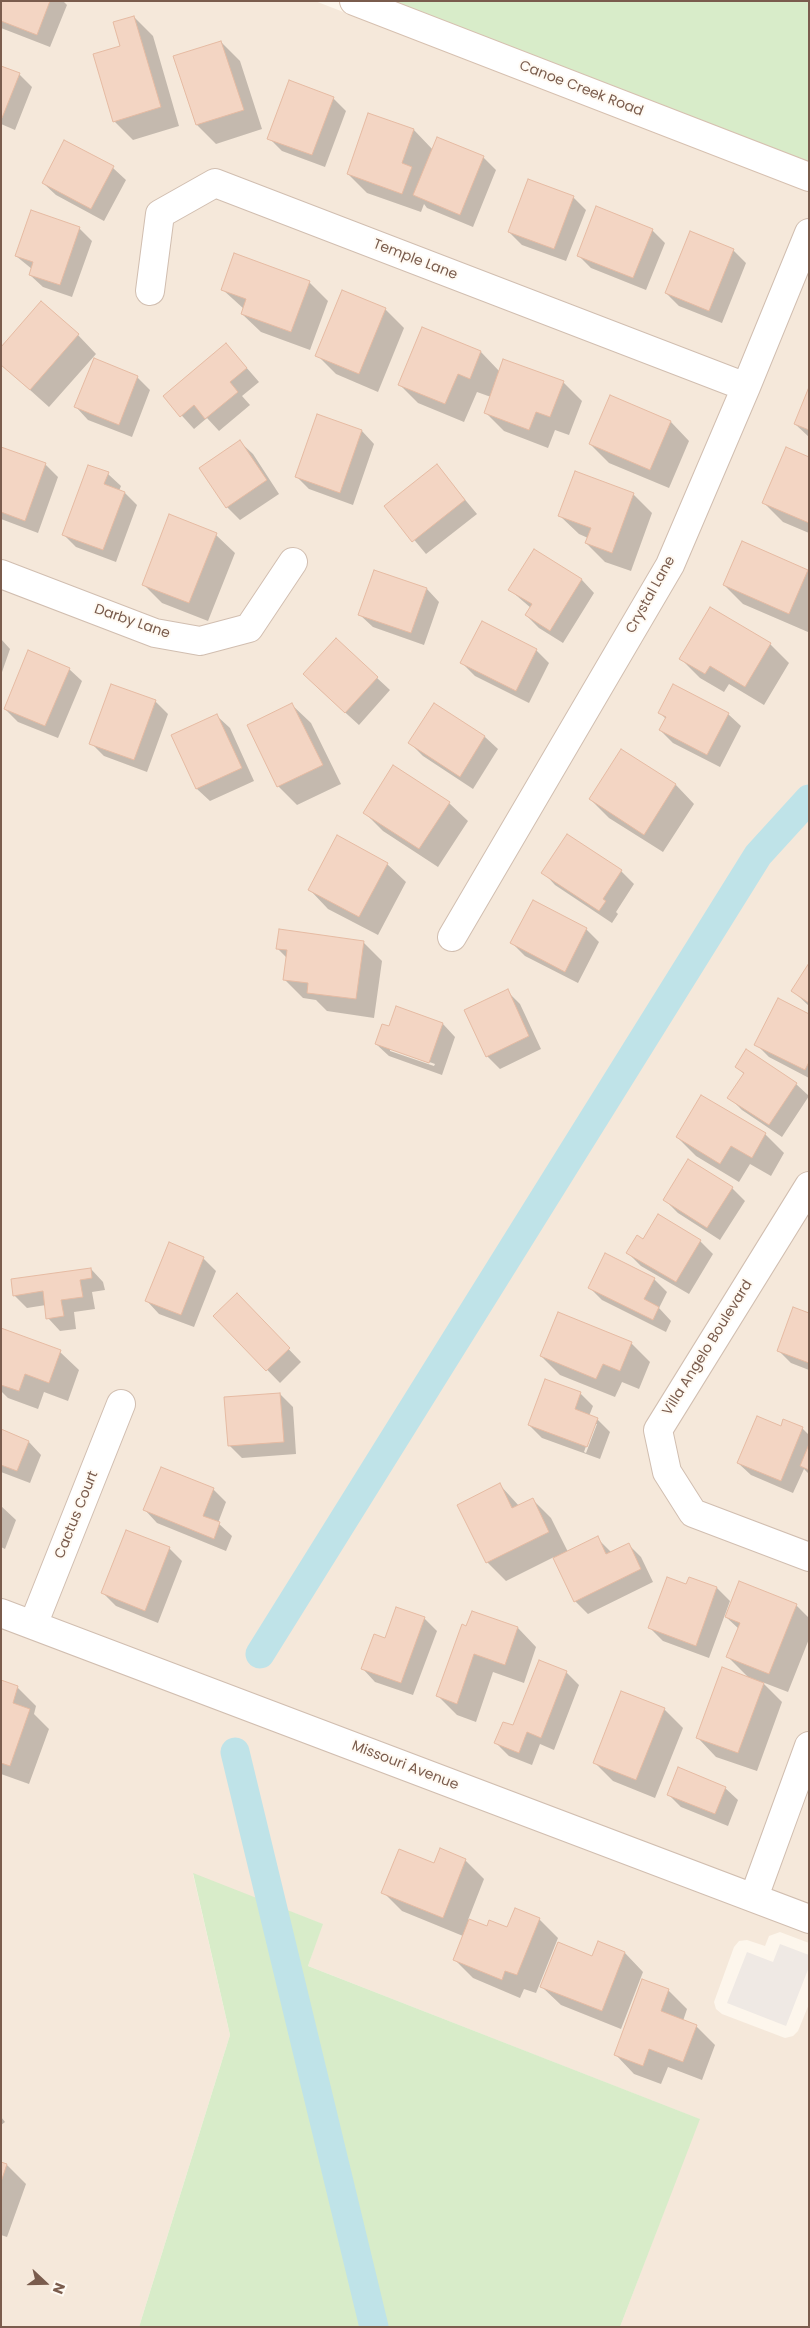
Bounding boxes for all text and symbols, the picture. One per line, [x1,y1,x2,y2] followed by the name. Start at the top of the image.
[517,58,645,120] street label: Canoe Creek Road
[370,236,460,284] street label: Temple Lane
[623,553,679,637] street label: Crystal Lane
[92,601,172,643] street label: Darby Lane
[659,1277,757,1419] street label: Villa Angelo Boulevard
[52,1469,102,1561] street label: Cactus Court
[349,1738,461,1794] street label: Missouri Avenue
[20,2258,70,2308] north arrow
[48,2280,70,2297] text: N

